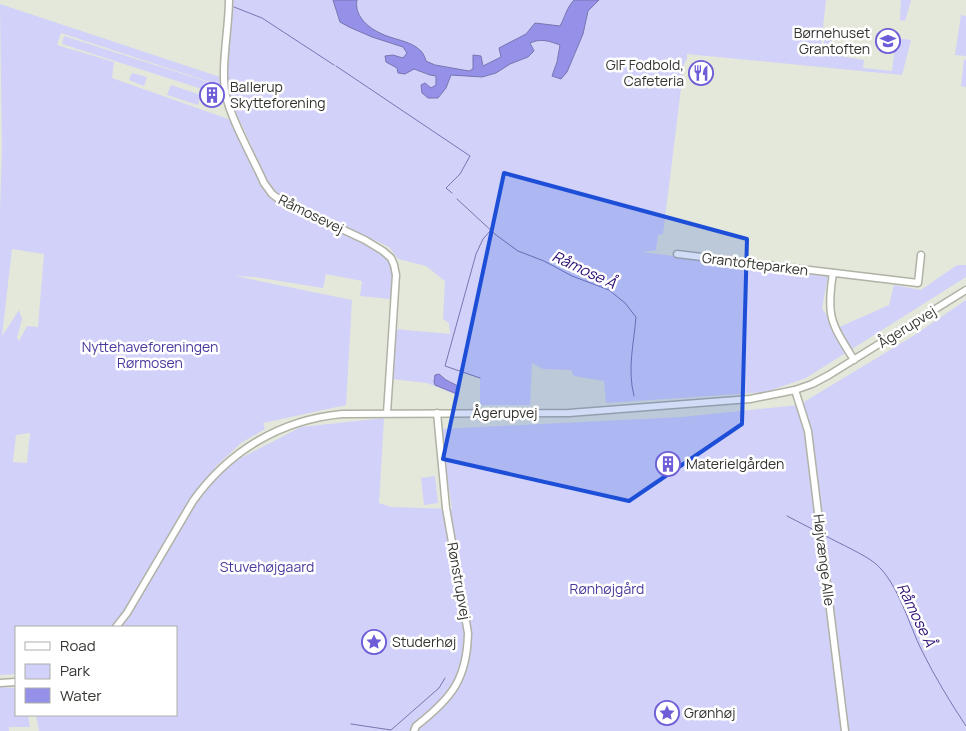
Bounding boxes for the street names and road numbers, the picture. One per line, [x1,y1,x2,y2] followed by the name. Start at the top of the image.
[275,190,347,238] street label: Råmosevej
[701,248,809,279] street label: Grantofteparken
[874,301,939,352] street label: Ågerupvej
[472,403,538,422] street label: Ågerupvej
[809,513,840,607] street label: Højvænge Alle
[443,541,476,621] street label: Rønstrupvej

